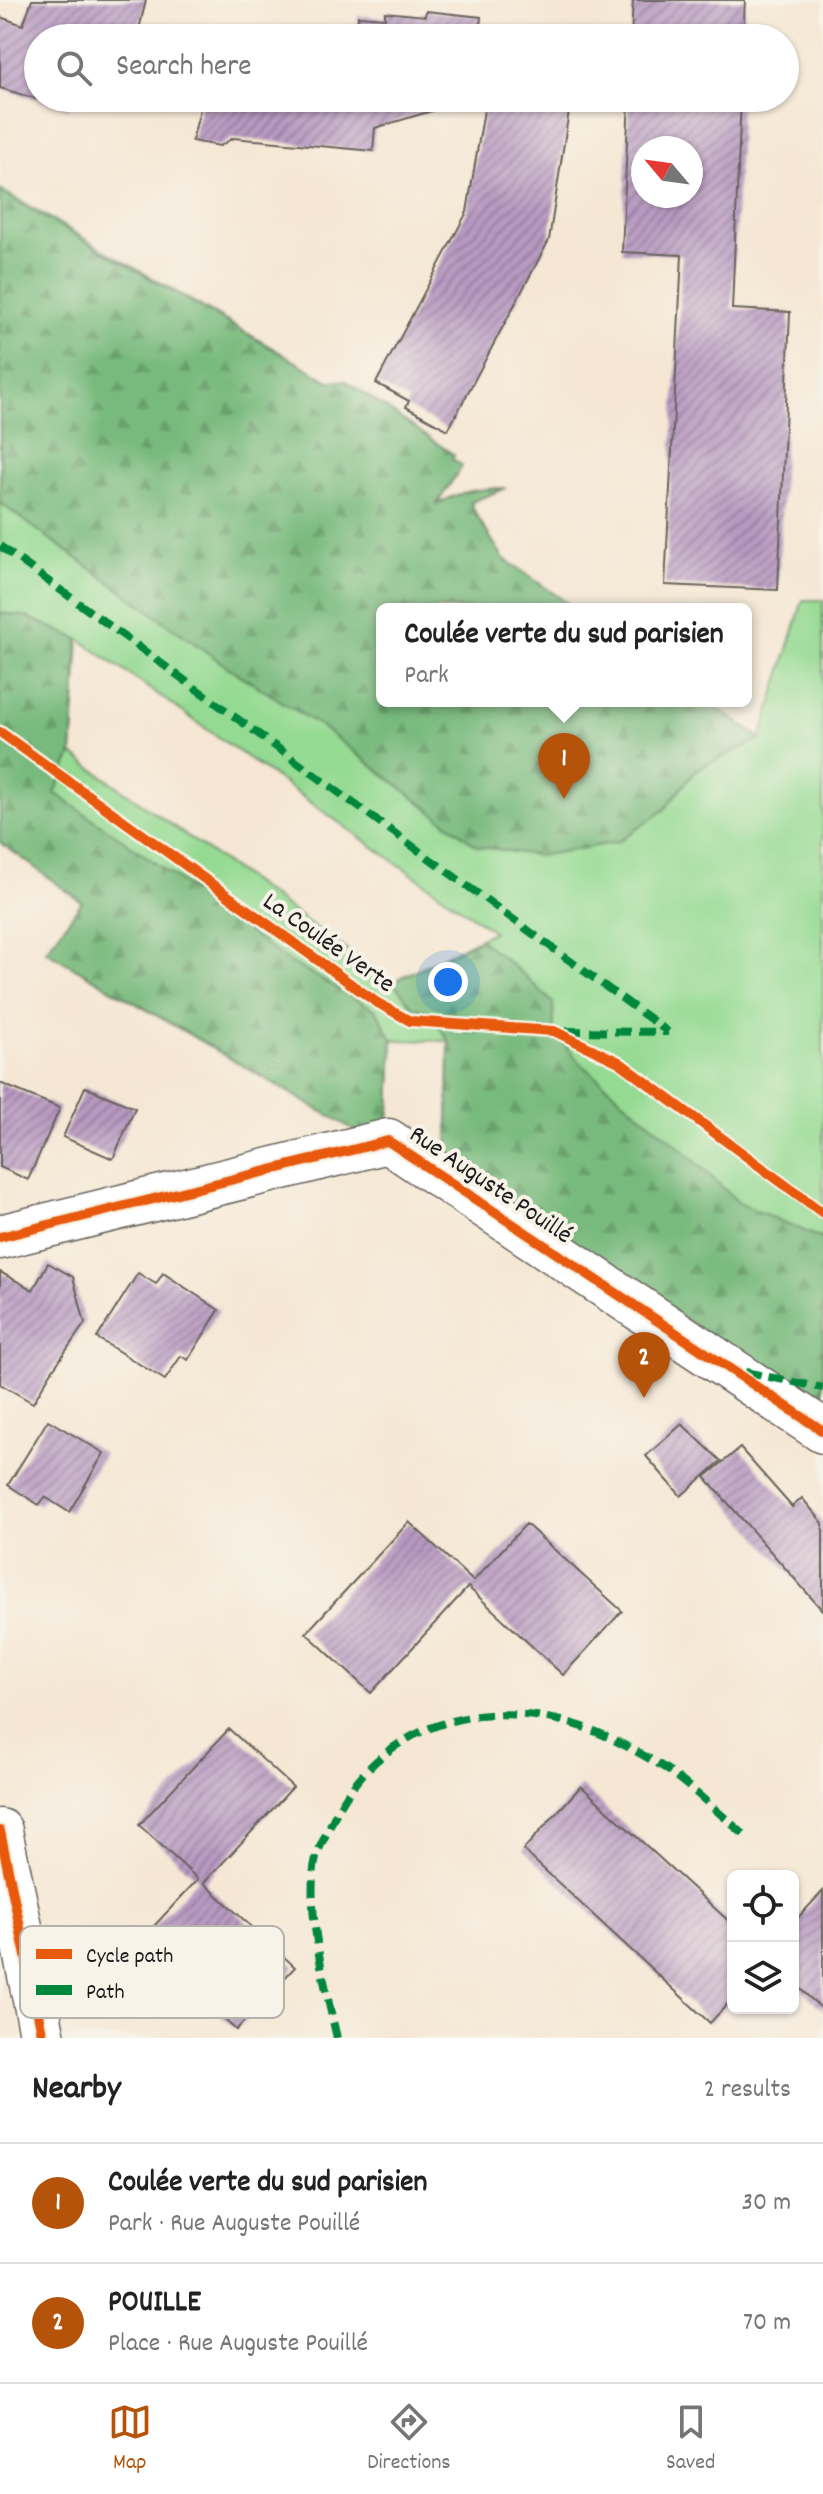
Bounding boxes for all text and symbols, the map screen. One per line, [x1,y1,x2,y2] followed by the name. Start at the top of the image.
[24,24,799,112] search box
[52,46,96,90] icon: search
[116,47,252,90] text: Search here
[631,136,703,208] north arrow
[376,603,752,707] popup
[404,615,724,658] text: Coulée verte du sud parisien
[404,658,449,695] text: Park
[538,733,590,799] pin: 1
[254,885,402,1003] street label: La Coulée Verte
[428,962,468,1002] your location
[401,1117,579,1254] street label: Rue Auguste Pouillé
[618,1332,670,1398] pin: 2
[727,1870,799,2014] map controls
[727,1870,799,1942] button: locate
[20,1926,284,2018] legend
[86,1942,173,1973] text: Cycle path
[727,1942,799,2014] button: layers
[86,1978,125,2009] text: Path
[32,2066,121,2115] text: Nearby
[704,2072,791,2109] text: 2 results
[108,2163,427,2206] text: Coulée verte du sud parisien
[55,2185,61,2222] text: 1
[741,2185,791,2222] text: 30 m
[108,2206,360,2243] text: Park · Rue Auguste Pouillé
[108,2283,201,2326] text: POUILLE
[52,2305,64,2342] text: 2
[743,2305,791,2342] text: 70 m
[108,2326,368,2363] text: Place · Rue Auguste Pouillé
[108,2400,152,2479] tab: Map
[367,2400,451,2479] tab: Directions
[666,2400,715,2479] tab: Saved

